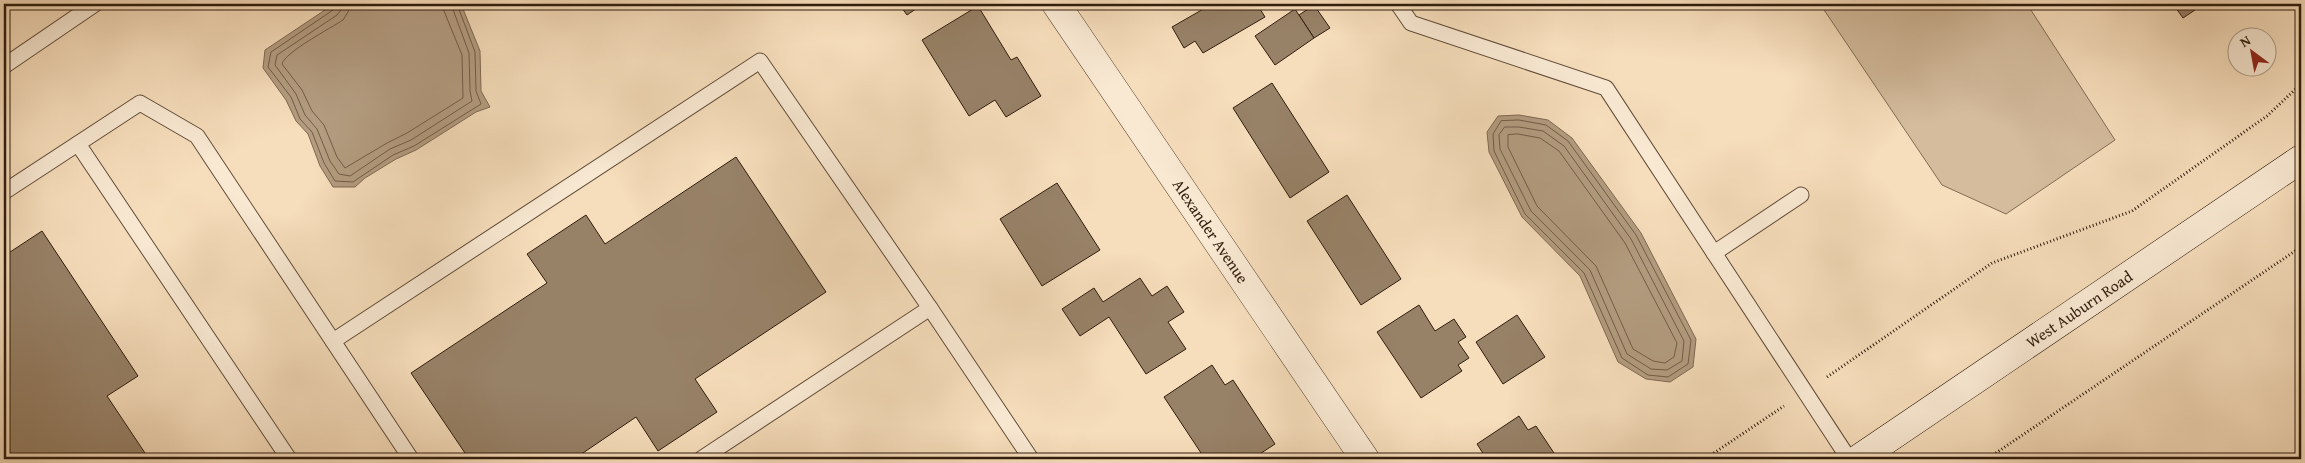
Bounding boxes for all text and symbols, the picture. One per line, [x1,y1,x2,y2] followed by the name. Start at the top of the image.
[2228,28,2278,78] north arrow
[2236,30,2255,52] text: N
[1167,174,1255,288] street label: Alexander Avenue
[2021,264,2137,354] street label: West Auburn Road

